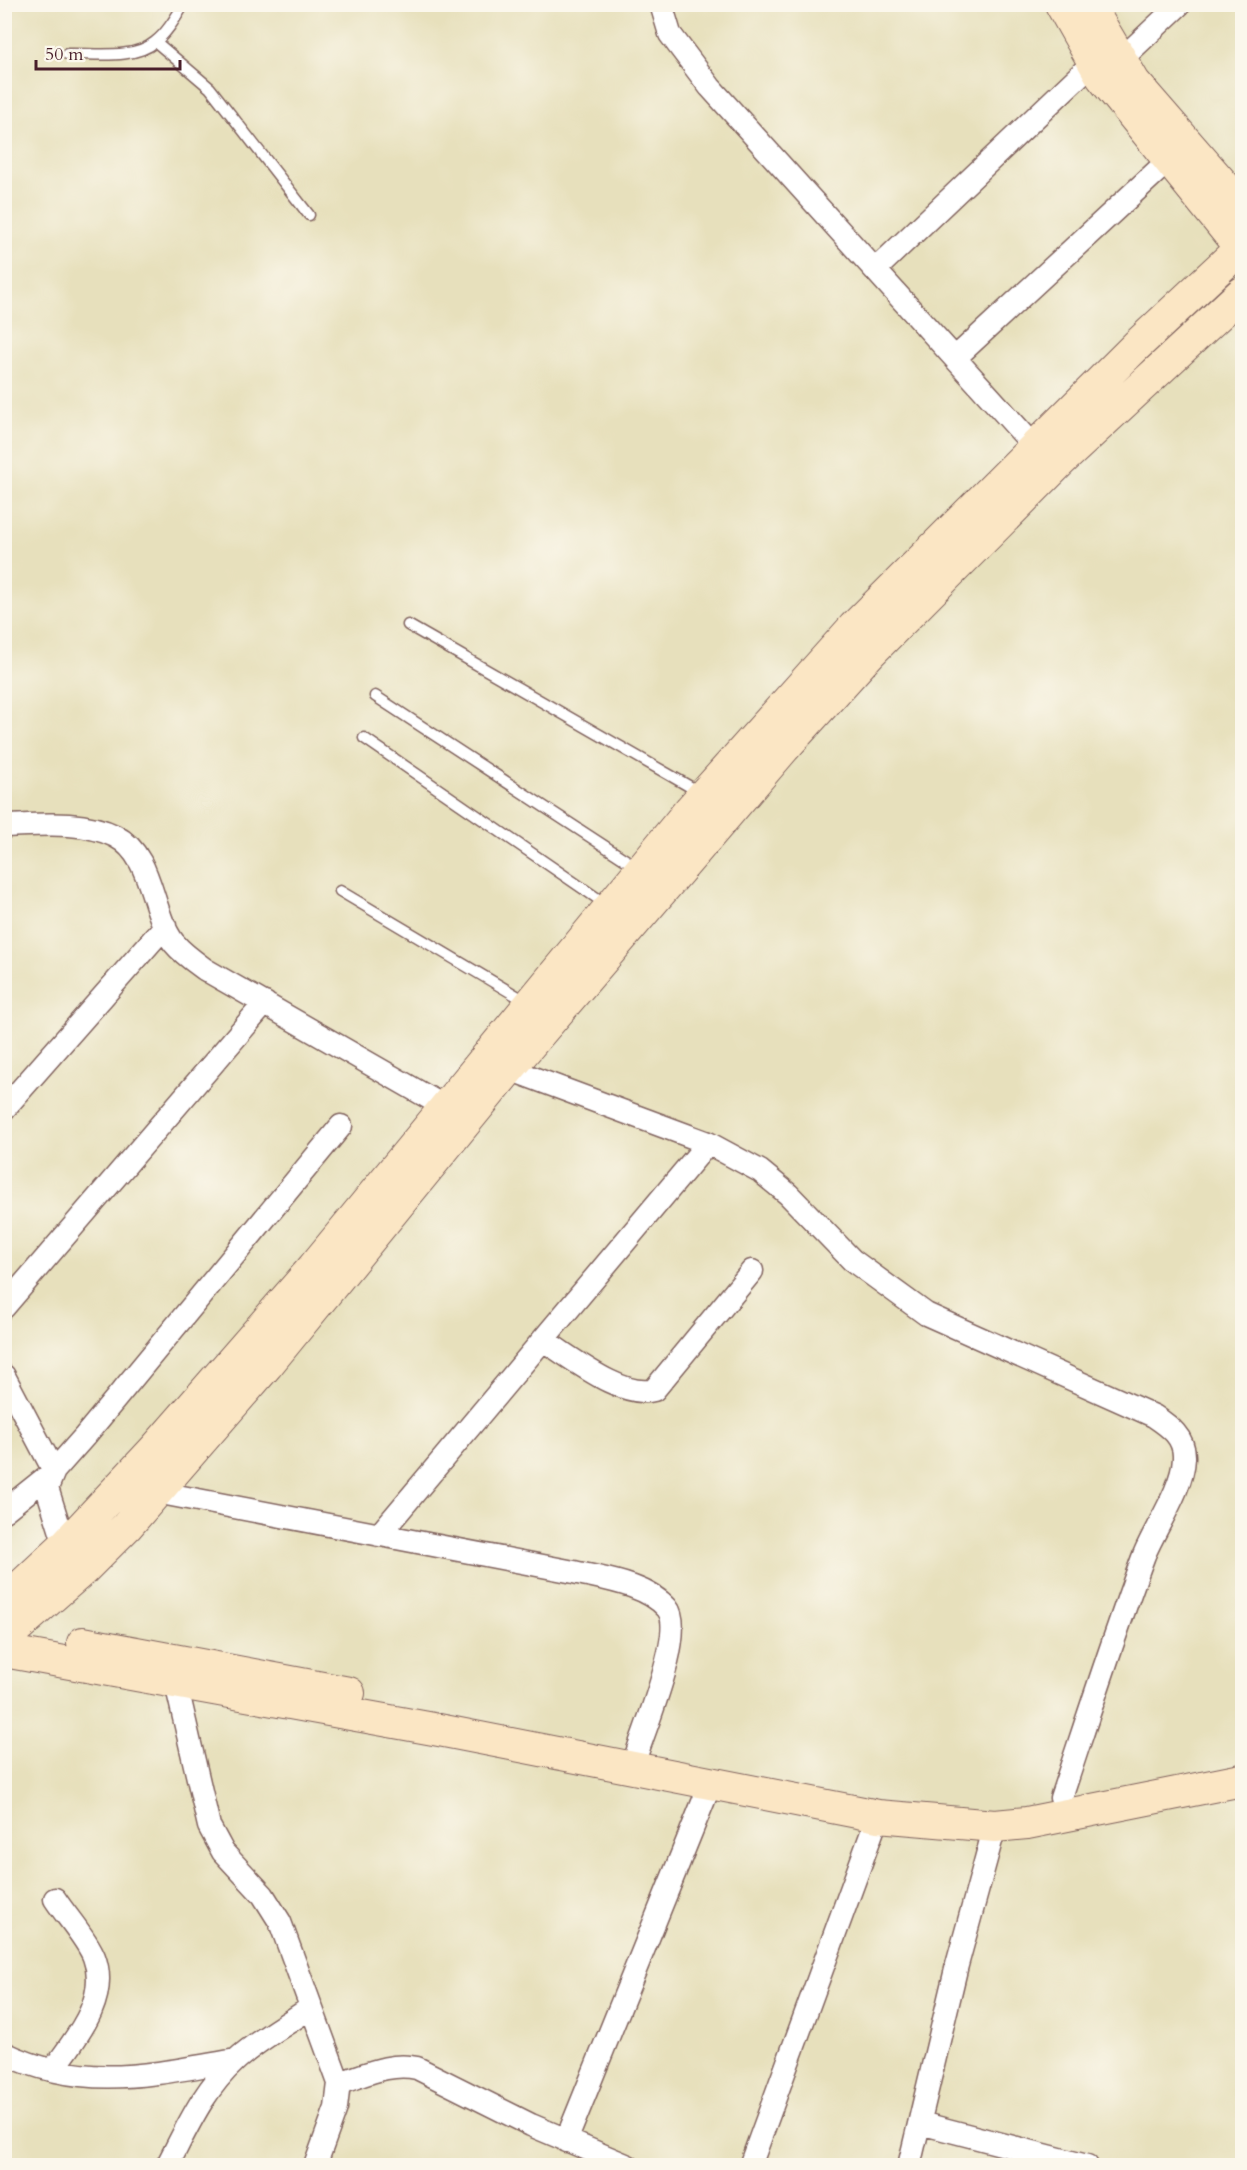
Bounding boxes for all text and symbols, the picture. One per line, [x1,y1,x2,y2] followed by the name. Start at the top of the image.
[36,33,180,71] scale bar
[45,42,84,67] text: 50 m

